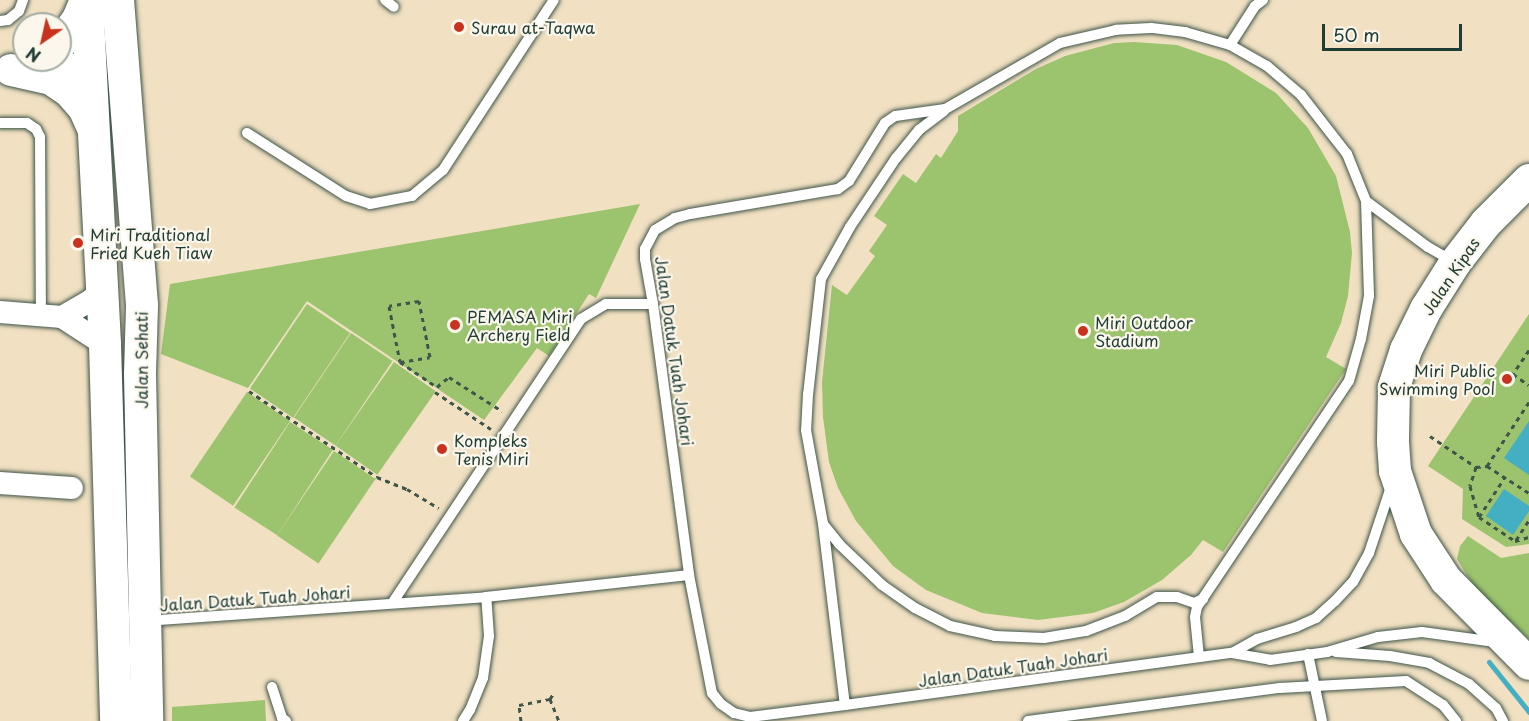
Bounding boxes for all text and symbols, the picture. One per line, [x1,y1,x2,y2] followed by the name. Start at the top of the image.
[12,12,72,72] north arrow
[1325,12,1464,50] scale bar
[471,17,595,37] place label: Surau at-Taqwa
[452,20,466,34] marker: Surau at-Taqwa
[1333,21,1380,48] text: 50 m
[21,42,45,69] text: N
[90,224,215,262] place label: Miri Traditional Fried Kueh Tiaw
[1417,233,1483,319] street label: Jalan Kipas
[71,236,85,250] marker: Miri Traditional Fried Kueh Tiaw
[652,254,698,448] street label: Jalan Datuk Tuah Johari
[467,306,572,344] place label: PEMASA Miri Archery Field
[131,311,151,409] street label: Jalan Sehati
[1095,312,1193,350] place label: Miri Outdoor Stadium
[448,318,462,332] marker: PEMASA Miri Archery Field
[1076,324,1090,338] marker: Miri Outdoor Stadium
[1379,360,1495,398] place label: Miri Public Swimming Pool
[1500,372,1514,386] marker: Miri Public Swimming Pool
[454,430,529,468] place label: Kompleks Tenis Miri
[435,442,449,456] marker: Kompleks Tenis Miri
[158,582,352,614] street label: Jalan Datuk Tuah Johari
[916,644,1110,690] street label: Jalan Datuk Tuah Johari

